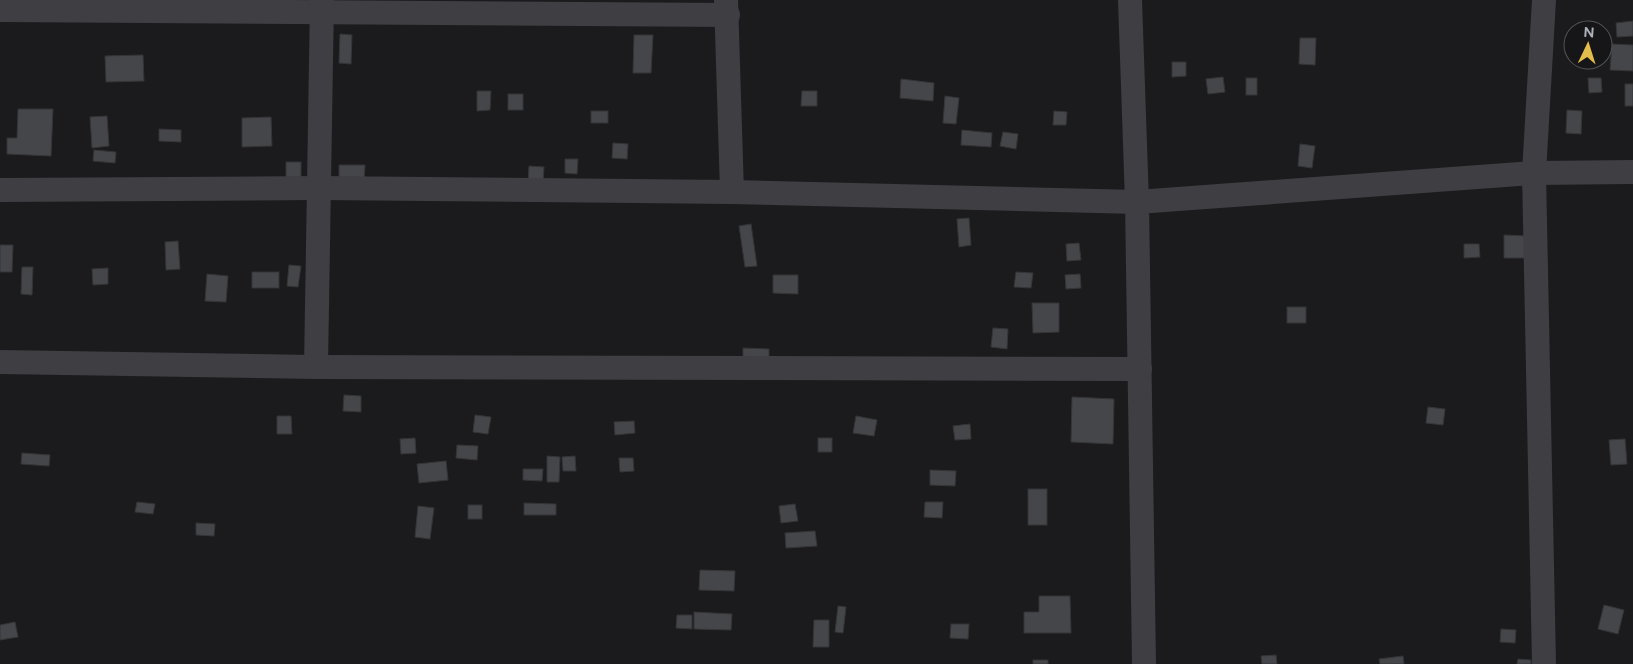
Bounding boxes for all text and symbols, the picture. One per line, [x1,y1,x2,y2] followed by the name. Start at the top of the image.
[1563,20,1613,70] north arrow
[1583,24,1595,41] text: N

